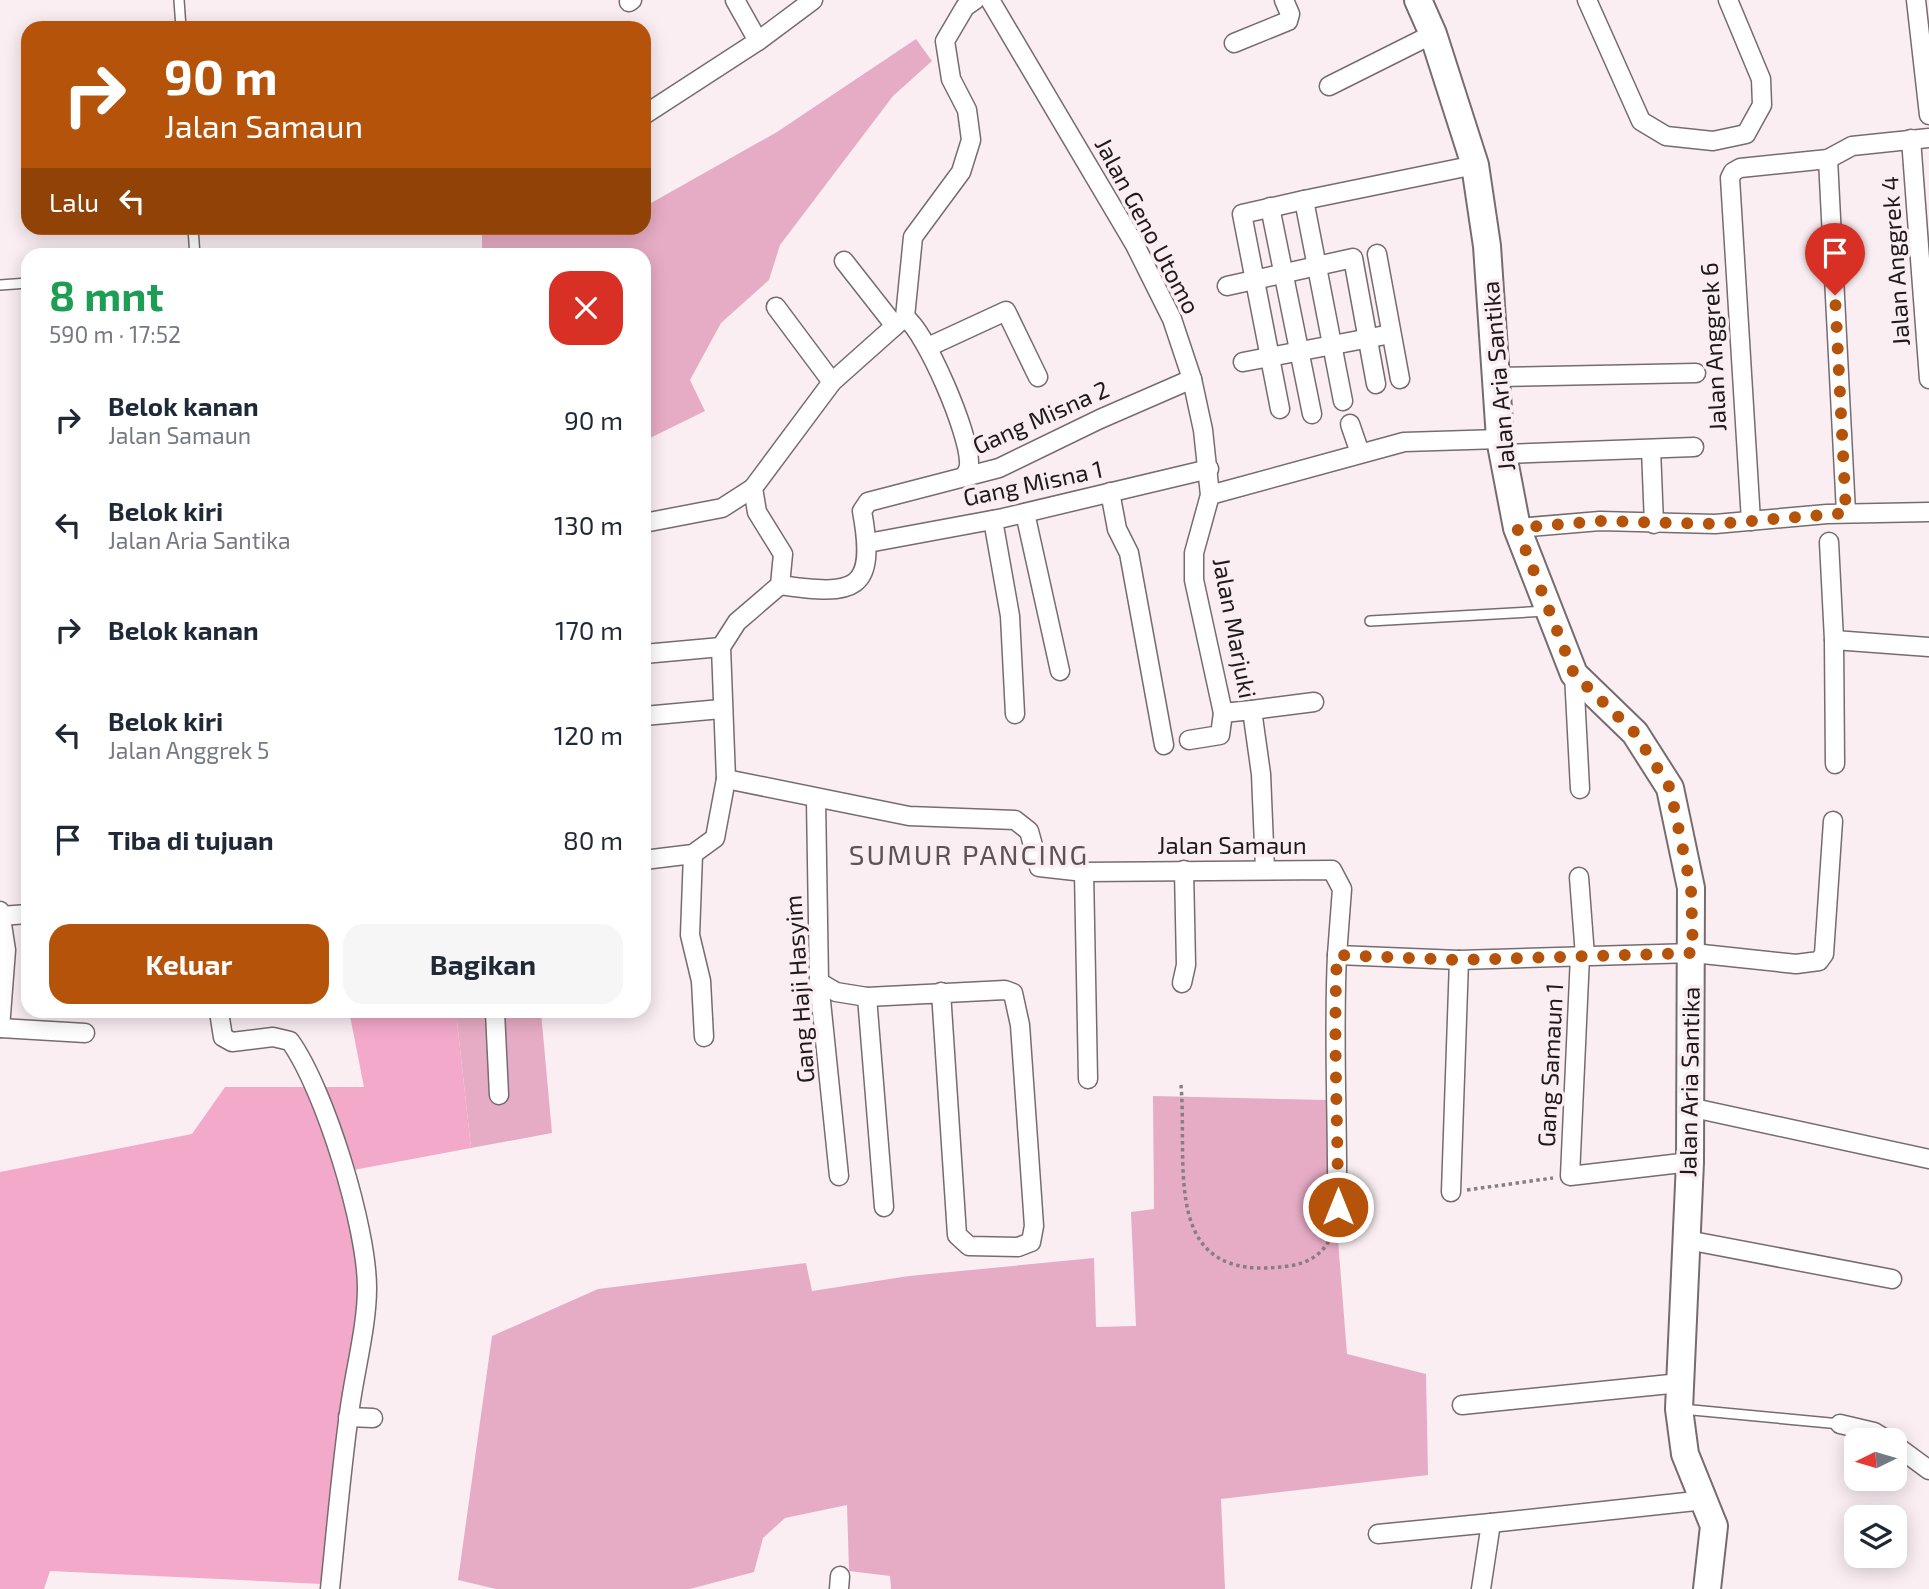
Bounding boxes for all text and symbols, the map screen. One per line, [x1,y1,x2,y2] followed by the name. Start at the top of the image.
[164,46,278,105] text: 90 m
[49,49,140,140] icon: right
[164,106,363,144] text: Jalan Samaun
[1090,132,1207,318] street label: Jalan Geno Utomo
[1874,175,1915,347] street label: Jalan Anggrek 4
[113,182,151,220] icon: left
[49,186,99,217] text: Lalu
[1805,223,1865,295] pin
[1816,234,1854,272] icon: arrive
[1694,262,1731,432] street label: Jalan Anggrek 6
[49,269,164,319] text: 8 mnt
[549,271,623,345] button: close
[1475,280,1520,472] street label: Jalan Aria Santika
[49,320,181,348] text: 590 m · 17:52
[968,374,1113,460] street label: Gang Misna 2
[108,390,259,421] text: Belok kanan
[49,401,87,439] icon: right
[564,404,623,435] text: 90 m
[108,421,251,449] text: Jalan Samaun
[960,454,1105,511] street label: Gang Misna 1
[108,495,223,526] text: Belok kiri
[49,506,87,544] icon: left
[554,509,623,540] text: 130 m
[108,526,291,554] text: Jalan Aria Santika
[1208,555,1263,700] street label: Jalan Marjuki
[49,611,87,649] icon: right
[108,614,259,645] text: Belok kanan
[555,614,623,645] text: 170 m
[108,705,223,736] text: Belok kiri
[49,716,87,754] icon: left
[554,719,623,750] text: 120 m
[108,736,269,764] text: Jalan Anggrek 5
[49,821,87,859] icon: arrive
[108,824,274,855] text: Tiba di tujuan
[563,824,623,855] text: 80 m
[1157,830,1307,859] street label: Jalan Samaun
[849,837,1089,871] district label: SUMUR PANCING
[777,894,820,1084] street label: Gang Haji Hasyim
[49,924,329,1004] button: Keluar
[343,924,623,1004] button: Bagikan
[1531,982,1568,1148] street label: Gang Samaun 1
[1672,987,1705,1177] street label: Jalan Aria Santika
[1301,1170,1375,1244] position arrow
[1844,1428,1908,1491] north arrow
[1844,1428,1907,1568] map controls
[1844,1505,1907,1568] button: layers

